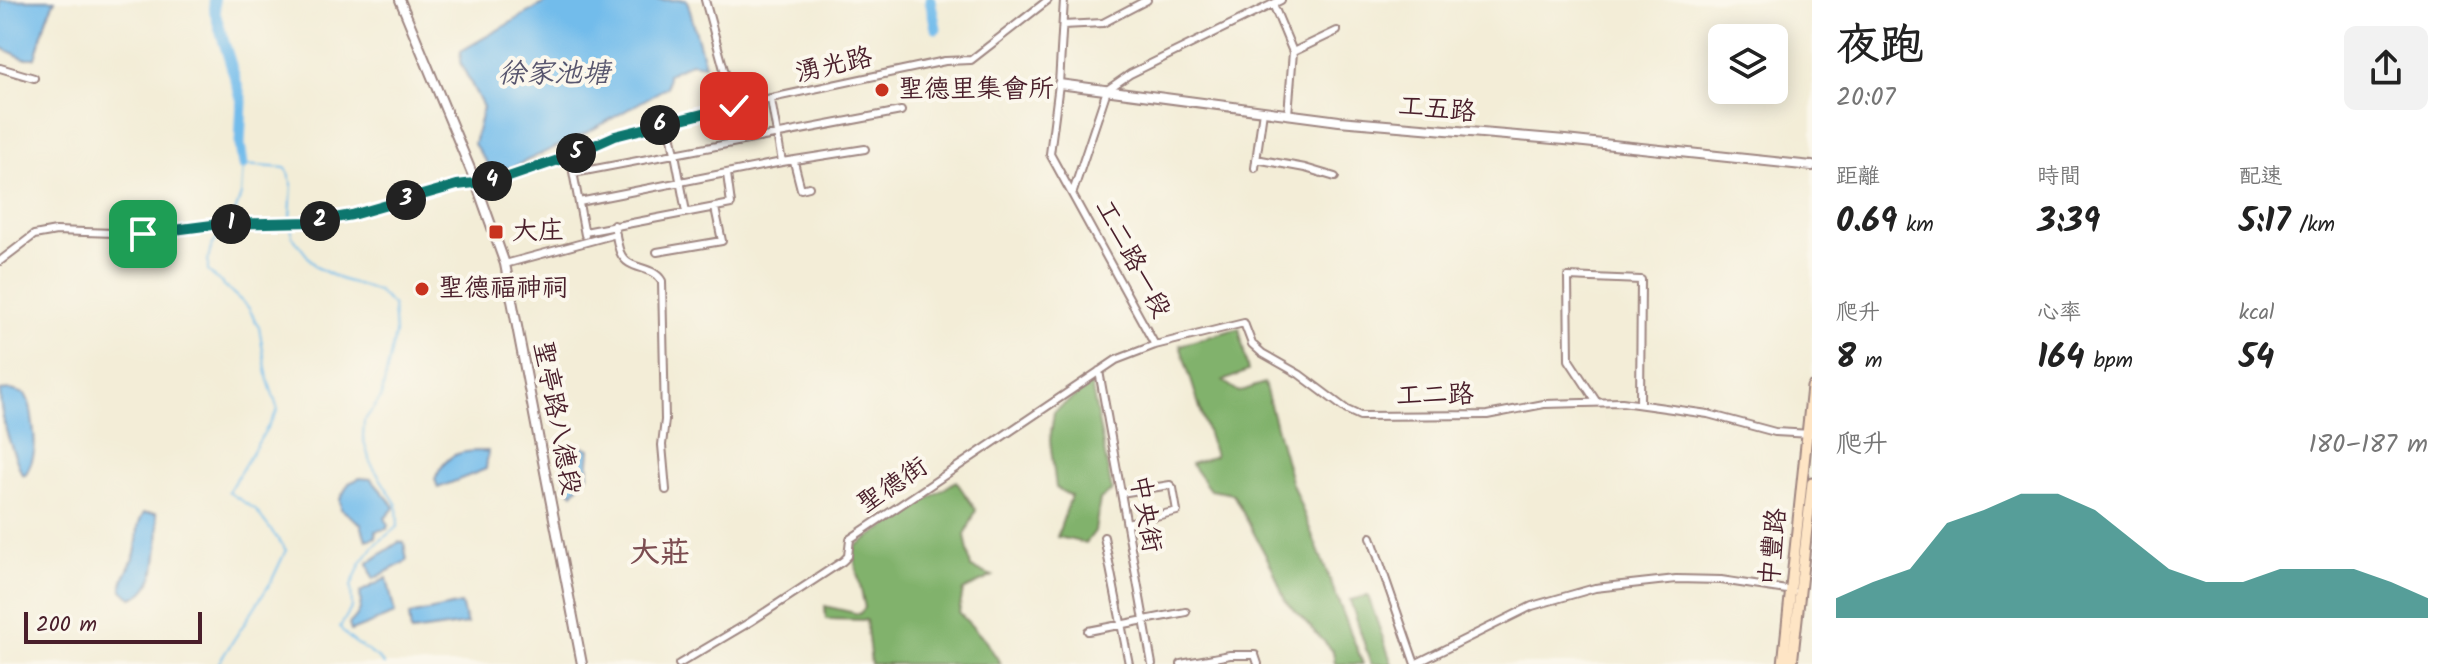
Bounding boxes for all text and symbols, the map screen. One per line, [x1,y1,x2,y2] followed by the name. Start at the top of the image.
[1836,12,1924,82] text: 夜跑
[1708,24,1788,104] map controls
[1708,24,1788,104] button: layers
[2344,26,2428,110] button: share
[791,37,877,95] street label: 湧光路
[498,52,613,97] water label: 徐家池塘
[898,69,1054,111] place label: 聖德里集會所
[700,72,768,140] pin
[1836,77,1896,119] text: 20:07
[873,81,891,99] marker: 聖德里集會所
[712,84,756,128] icon: check
[1396,86,1478,134] street label: 工五路
[640,105,680,145] pin: 6
[654,107,666,142] text: 6
[556,133,596,173] pin: 5
[570,135,582,170] text: 5
[1836,160,1880,195] text: 距離
[2037,160,2081,195] text: 時間
[2239,160,2283,195] text: 配速
[472,161,512,201] pin: 4
[486,163,498,198] text: 4
[386,180,426,220] pin: 3
[400,182,412,217] text: 3
[1083,192,1181,326] street label: 工二路一段
[1836,195,1897,249] text: 0.69
[2037,195,2100,249] text: 3:39
[2239,195,2291,249] text: 5:17
[109,200,177,268] pin
[300,201,340,241] pin: 2
[314,203,326,238] text: 2
[211,204,251,244] pin: 1
[228,206,234,241] text: 1
[1897,208,1934,243] text: km
[2291,208,2335,243] text: /km
[512,211,564,253] place label: 大庄
[121,212,165,256] icon: arrive
[487,223,505,241] marker: 大庄
[438,268,568,310] place label: 聖德福神祠
[413,280,431,298] marker: 聖德福神祠
[1836,296,1880,331] text: 爬升
[2037,296,2081,331] text: 心率
[2239,296,2274,331] text: kcal
[1836,331,1856,385] text: 8
[2037,331,2085,385] text: 164
[2239,331,2274,385] text: 54
[521,337,591,499] street label: 聖亭路八德段
[1856,344,1882,379] text: m
[2085,344,2133,379] text: bpm
[1396,374,1474,418] street label: 工二路
[1836,424,1888,466] text: 爬升
[2308,424,2428,466] text: 180–187 m
[849,447,937,525] street label: 聖德街
[1118,472,1172,556] street label: 中央街
[1749,506,1799,588] street label: 中豐路
[630,530,690,578] district label: 大莊
[24,608,202,644] scale bar
[36,608,97,643] text: 200 m

